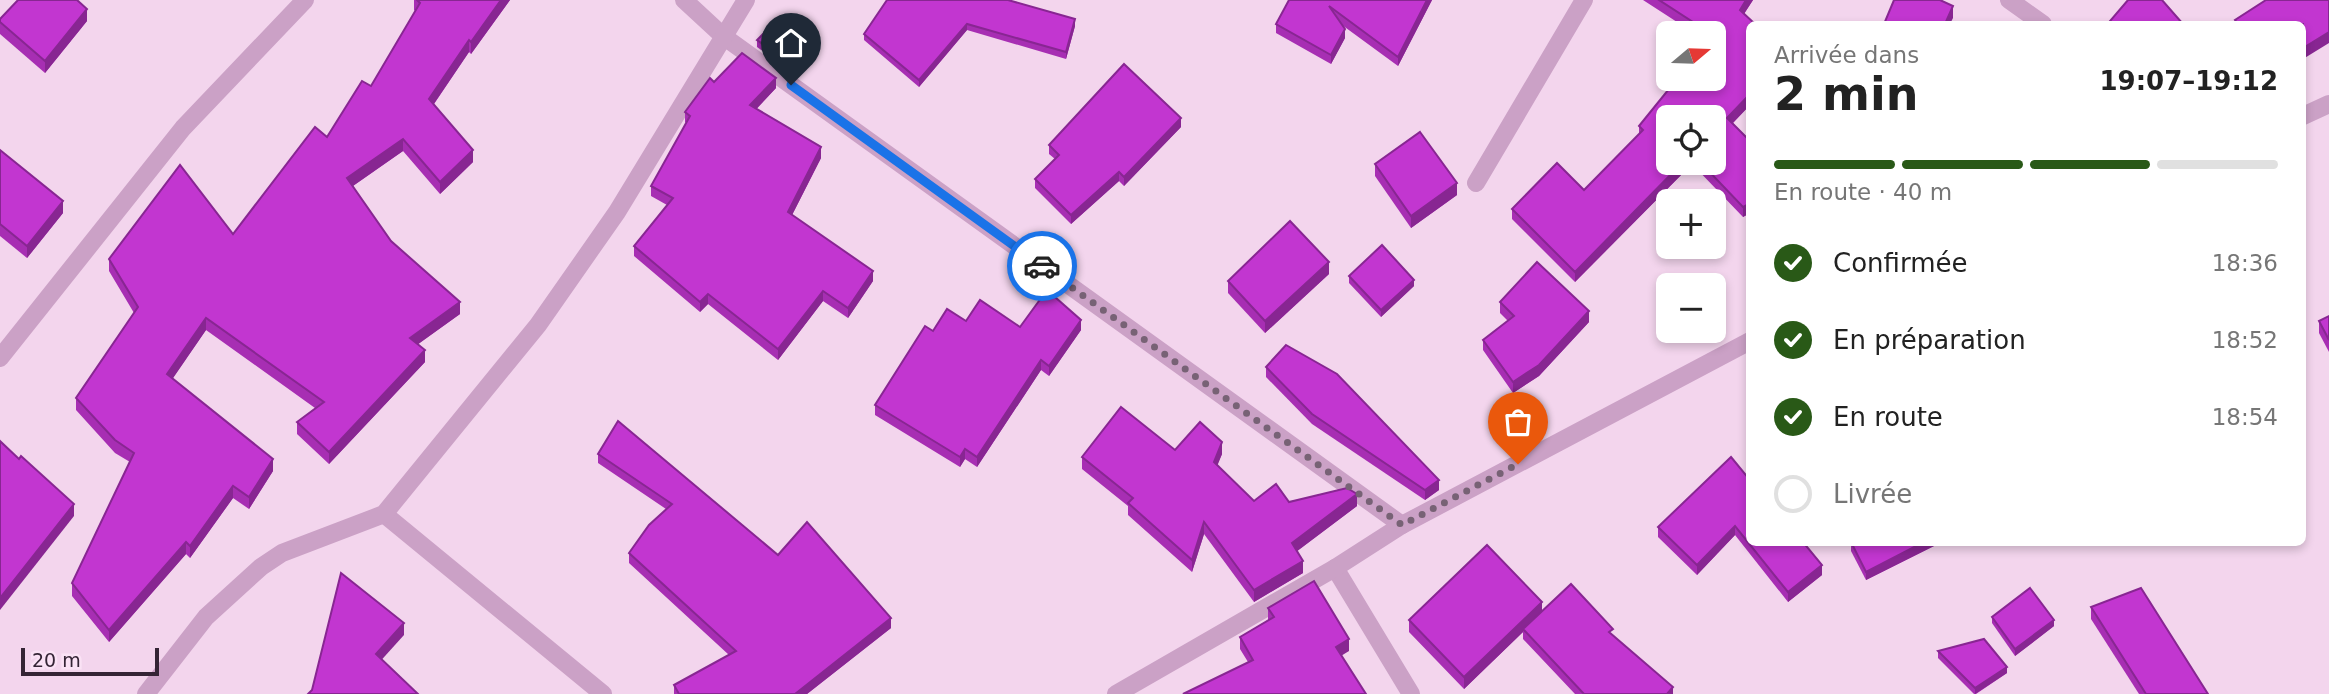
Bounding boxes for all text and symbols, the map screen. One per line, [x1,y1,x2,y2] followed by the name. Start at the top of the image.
[761,13,821,85] pin
[1656,21,1726,91] north arrow
[1656,21,1726,343] map controls
[772,24,810,62] icon: home
[1774,42,1919,68] text: Arrivée dans
[2099,66,2278,96] text: 19:07–19:12
[1774,67,1918,121] text: 2 min
[1656,105,1726,175] button: locate
[1774,179,1952,205] text: En route · 40 m
[1656,189,1726,259] button: +
[1007,231,1077,301] courier
[1774,244,1812,282] icon: check
[1023,247,1061,285] icon: car
[1833,248,1967,278] text: Confirmée
[2212,250,2278,276] text: 18:36
[1656,273,1726,343] button: −
[1774,321,1812,359] icon: check
[1833,325,2026,355] text: En préparation
[2212,327,2278,353] text: 18:52
[1488,392,1548,464] pin
[1774,398,1812,436] icon: check
[1833,402,1943,432] text: En route
[1499,403,1537,441] icon: bag
[2212,404,2278,430] text: 18:54
[1833,479,1912,509] text: Livrée
[21,645,159,677] scale bar
[32,649,81,671] text: 20 m

